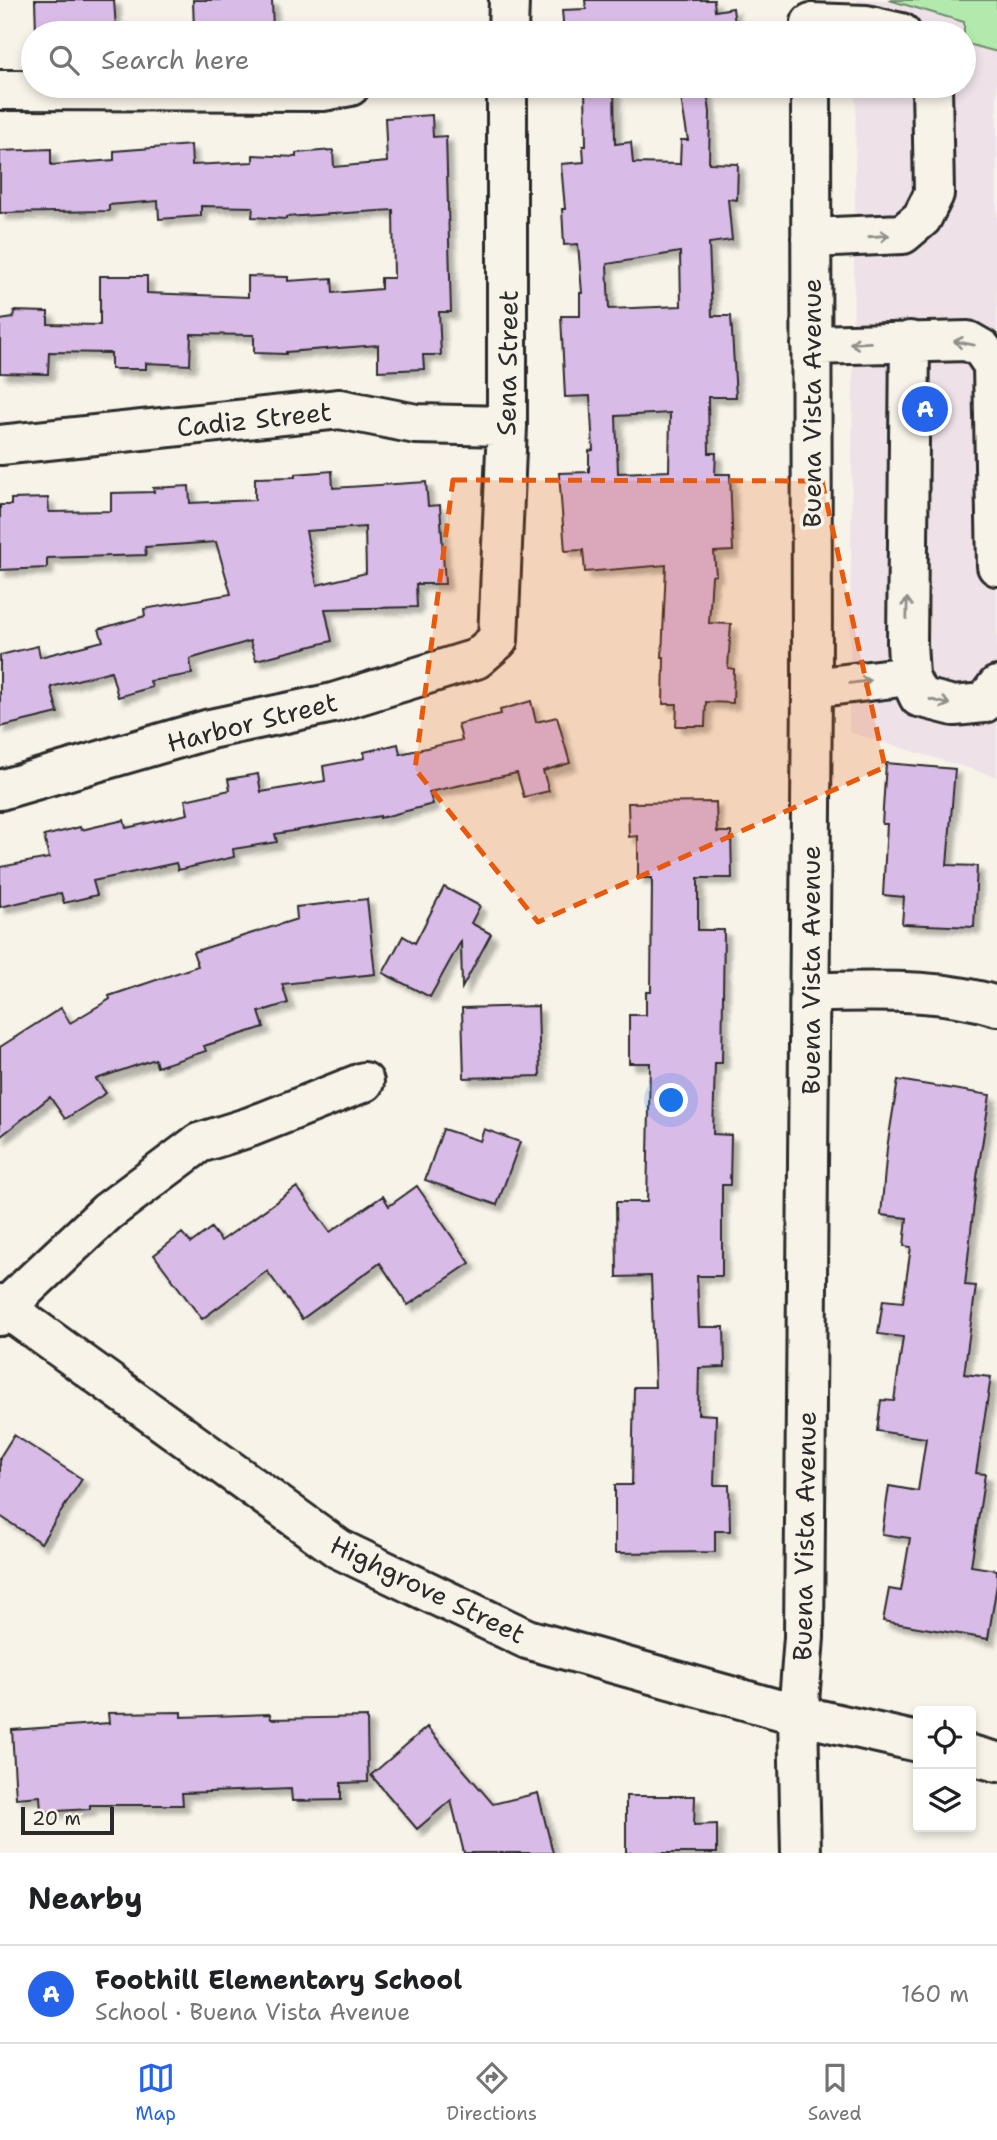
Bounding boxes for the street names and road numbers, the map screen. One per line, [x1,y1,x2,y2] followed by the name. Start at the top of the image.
[794,278,829,528] street label: Buena Vista Avenue
[488,290,526,436] street label: Sena Street
[175,393,333,445] street label: Cadiz Street
[163,684,341,760] street label: Harbor Street
[793,845,828,1095] street label: Buena Vista Avenue
[784,1411,824,1661] street label: Buena Vista Avenue
[325,1527,531,1651] street label: Highgrove Street

